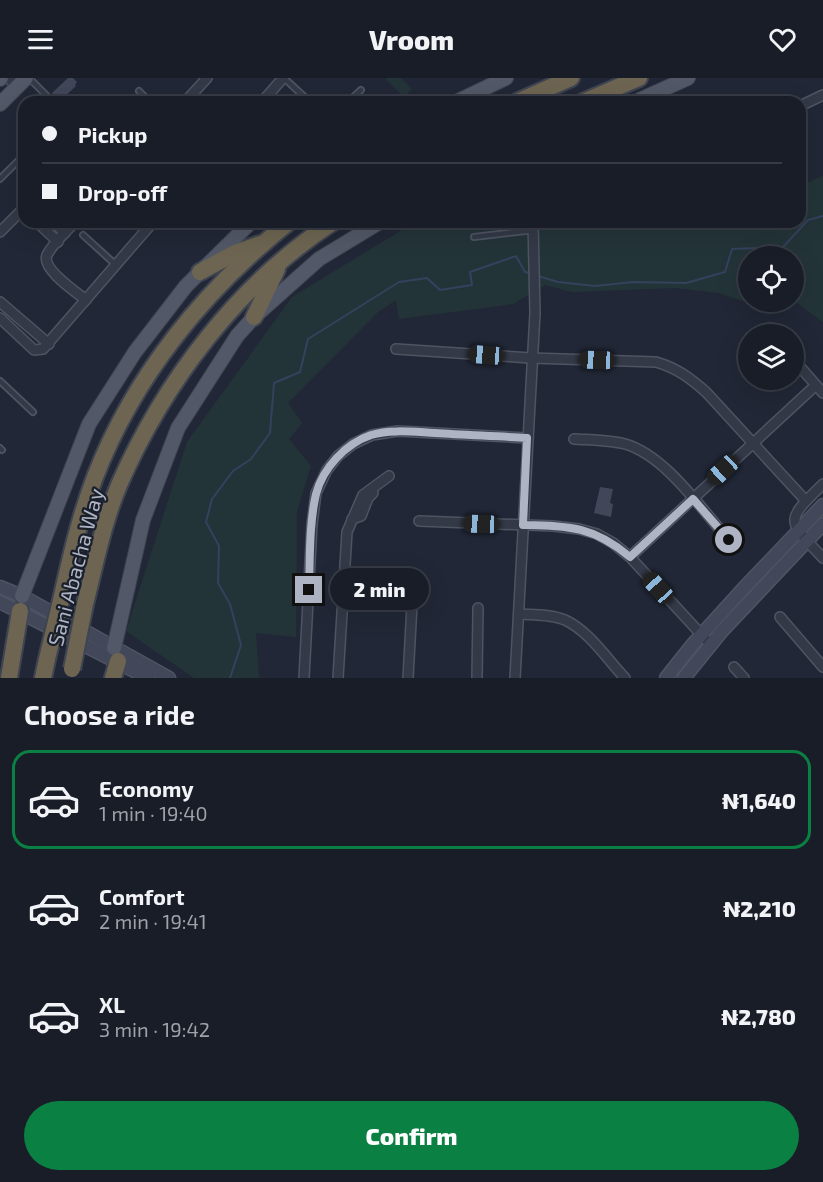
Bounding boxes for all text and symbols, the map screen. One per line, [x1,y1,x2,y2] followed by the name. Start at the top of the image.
[24,23,57,56] icon: menu
[369,23,454,55] text: Vroom
[766,23,799,56] icon: heart
[78,121,147,147] text: Pickup
[78,179,167,205] text: Drop-off
[738,246,804,390] map controls
[738,246,804,312] button: locate
[738,324,804,390] button: layers
[467,345,505,365] car
[579,350,615,370] car
[704,451,742,489] car
[42,485,108,649] street label: Sani Abacha Way
[463,514,499,534] car
[715,526,742,553] route start
[330,569,429,611] callout: 2 min
[639,569,677,607] car
[295,576,322,603] route end
[354,577,405,601] text: 2 min
[24,698,195,730] text: Choose a ride
[27,773,81,827] icon: car
[99,775,194,801] text: Economy
[722,787,796,813] text: ₦1,640
[99,801,208,825] text: 1 min · 19:40
[27,881,81,935] icon: car
[99,883,184,909] text: Comfort
[723,895,796,921] text: ₦2,210
[99,909,207,933] text: 2 min · 19:41
[27,989,81,1043] icon: car
[99,991,125,1017] text: XL
[721,1003,796,1029] text: ₦2,780
[99,1017,210,1041] text: 3 min · 19:42
[24,1101,799,1170] button: Confirm

